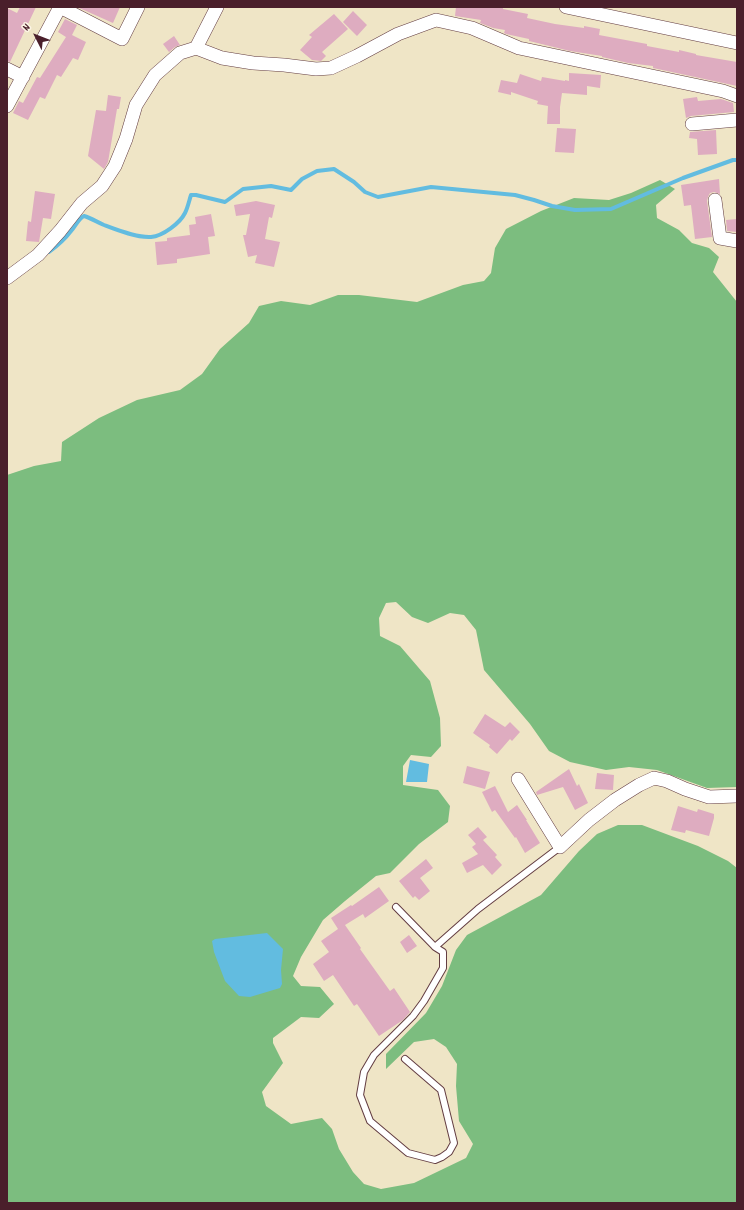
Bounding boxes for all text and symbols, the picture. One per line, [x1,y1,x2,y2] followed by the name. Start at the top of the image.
[16,16,56,56] north arrow
[19,21,35,35] text: N

